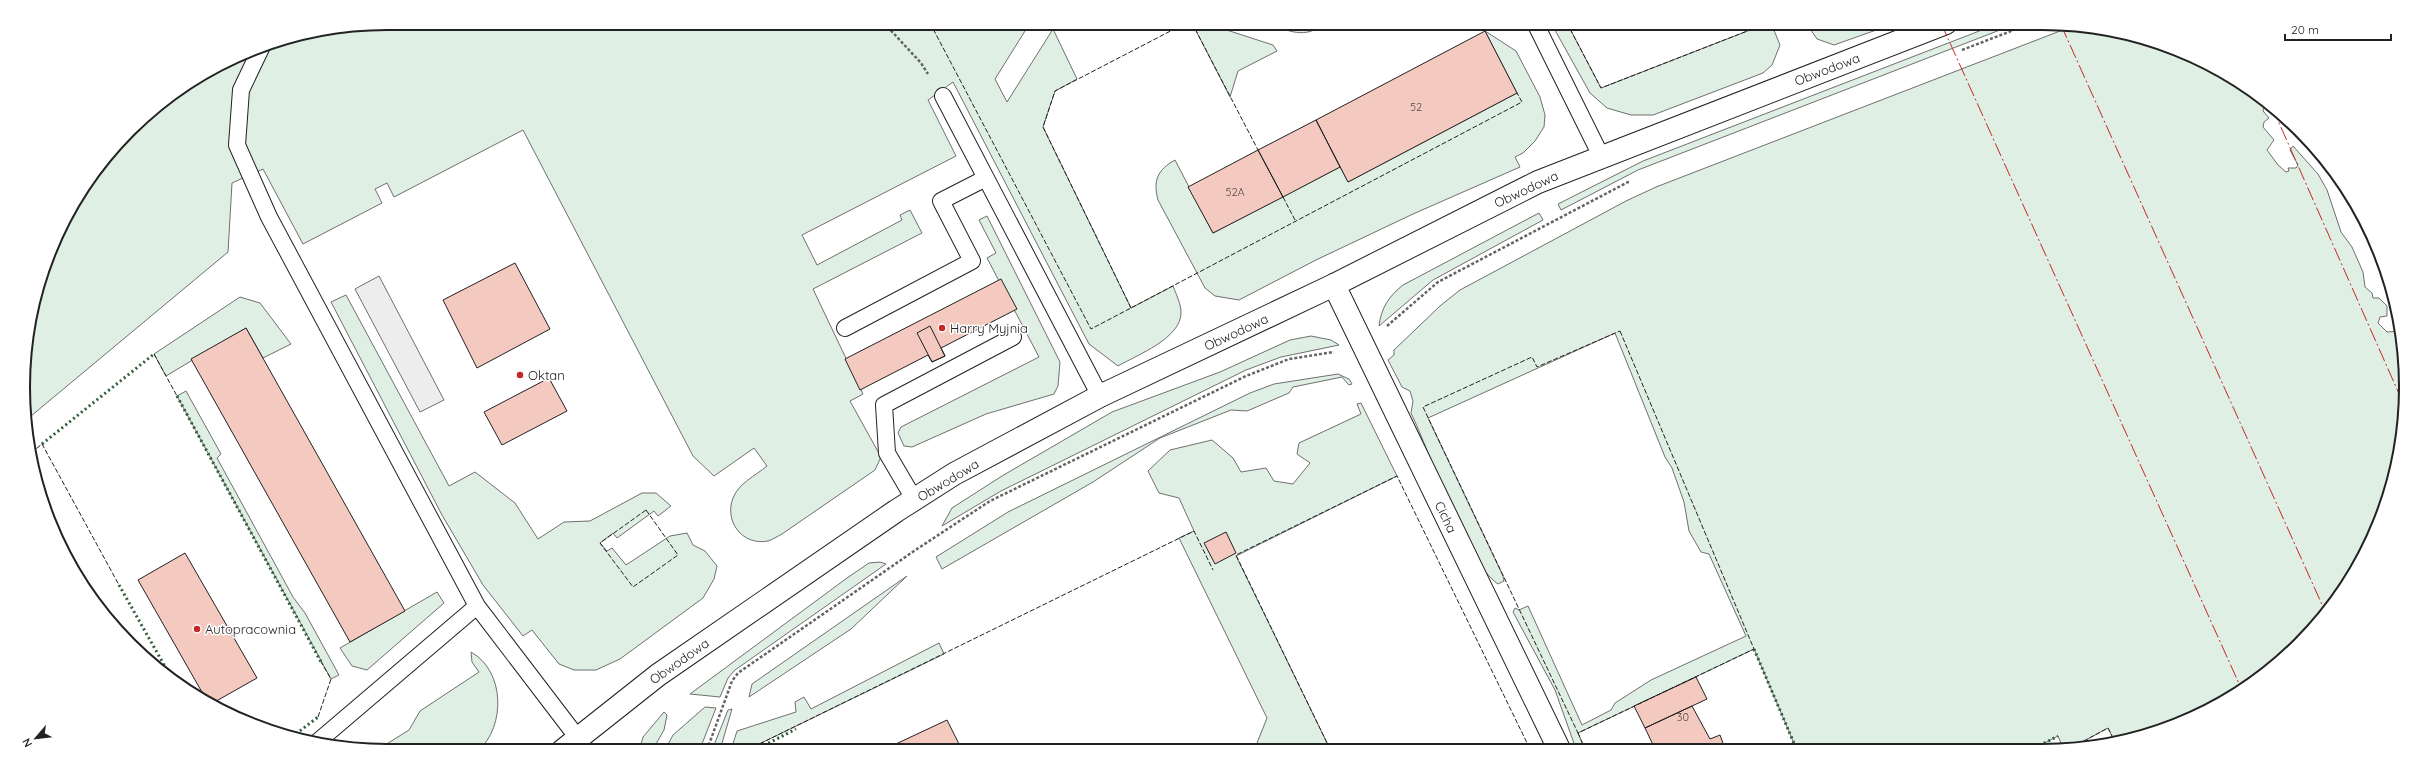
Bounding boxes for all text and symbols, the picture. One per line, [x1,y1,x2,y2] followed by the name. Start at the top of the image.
[2285,16,2391,42] scale bar
[2291,22,2319,37] text: 20 m
[1792,49,1862,89] street label: Obwodowa
[1410,100,1422,114] house number: 52
[1491,167,1561,211] street label: Obwodowa
[1225,185,1245,199] house number: 52A
[1201,310,1271,354] street label: Obwodowa
[950,320,1028,336] place label: Harry Myjnia
[937,323,947,333] marker: Harry Myjnia
[528,367,565,383] place label: Oktan
[515,370,525,380] marker: Oktan
[914,455,982,505] street label: Obwodowa
[1432,499,1460,535] street label: Cicha
[205,621,296,637] place label: Autopracownia
[192,624,202,634] marker: Autopracownia
[646,635,712,687] street label: Obwodowa
[1677,710,1689,724] house number: 30
[16,718,56,758] north arrow
[19,736,35,750] text: N

